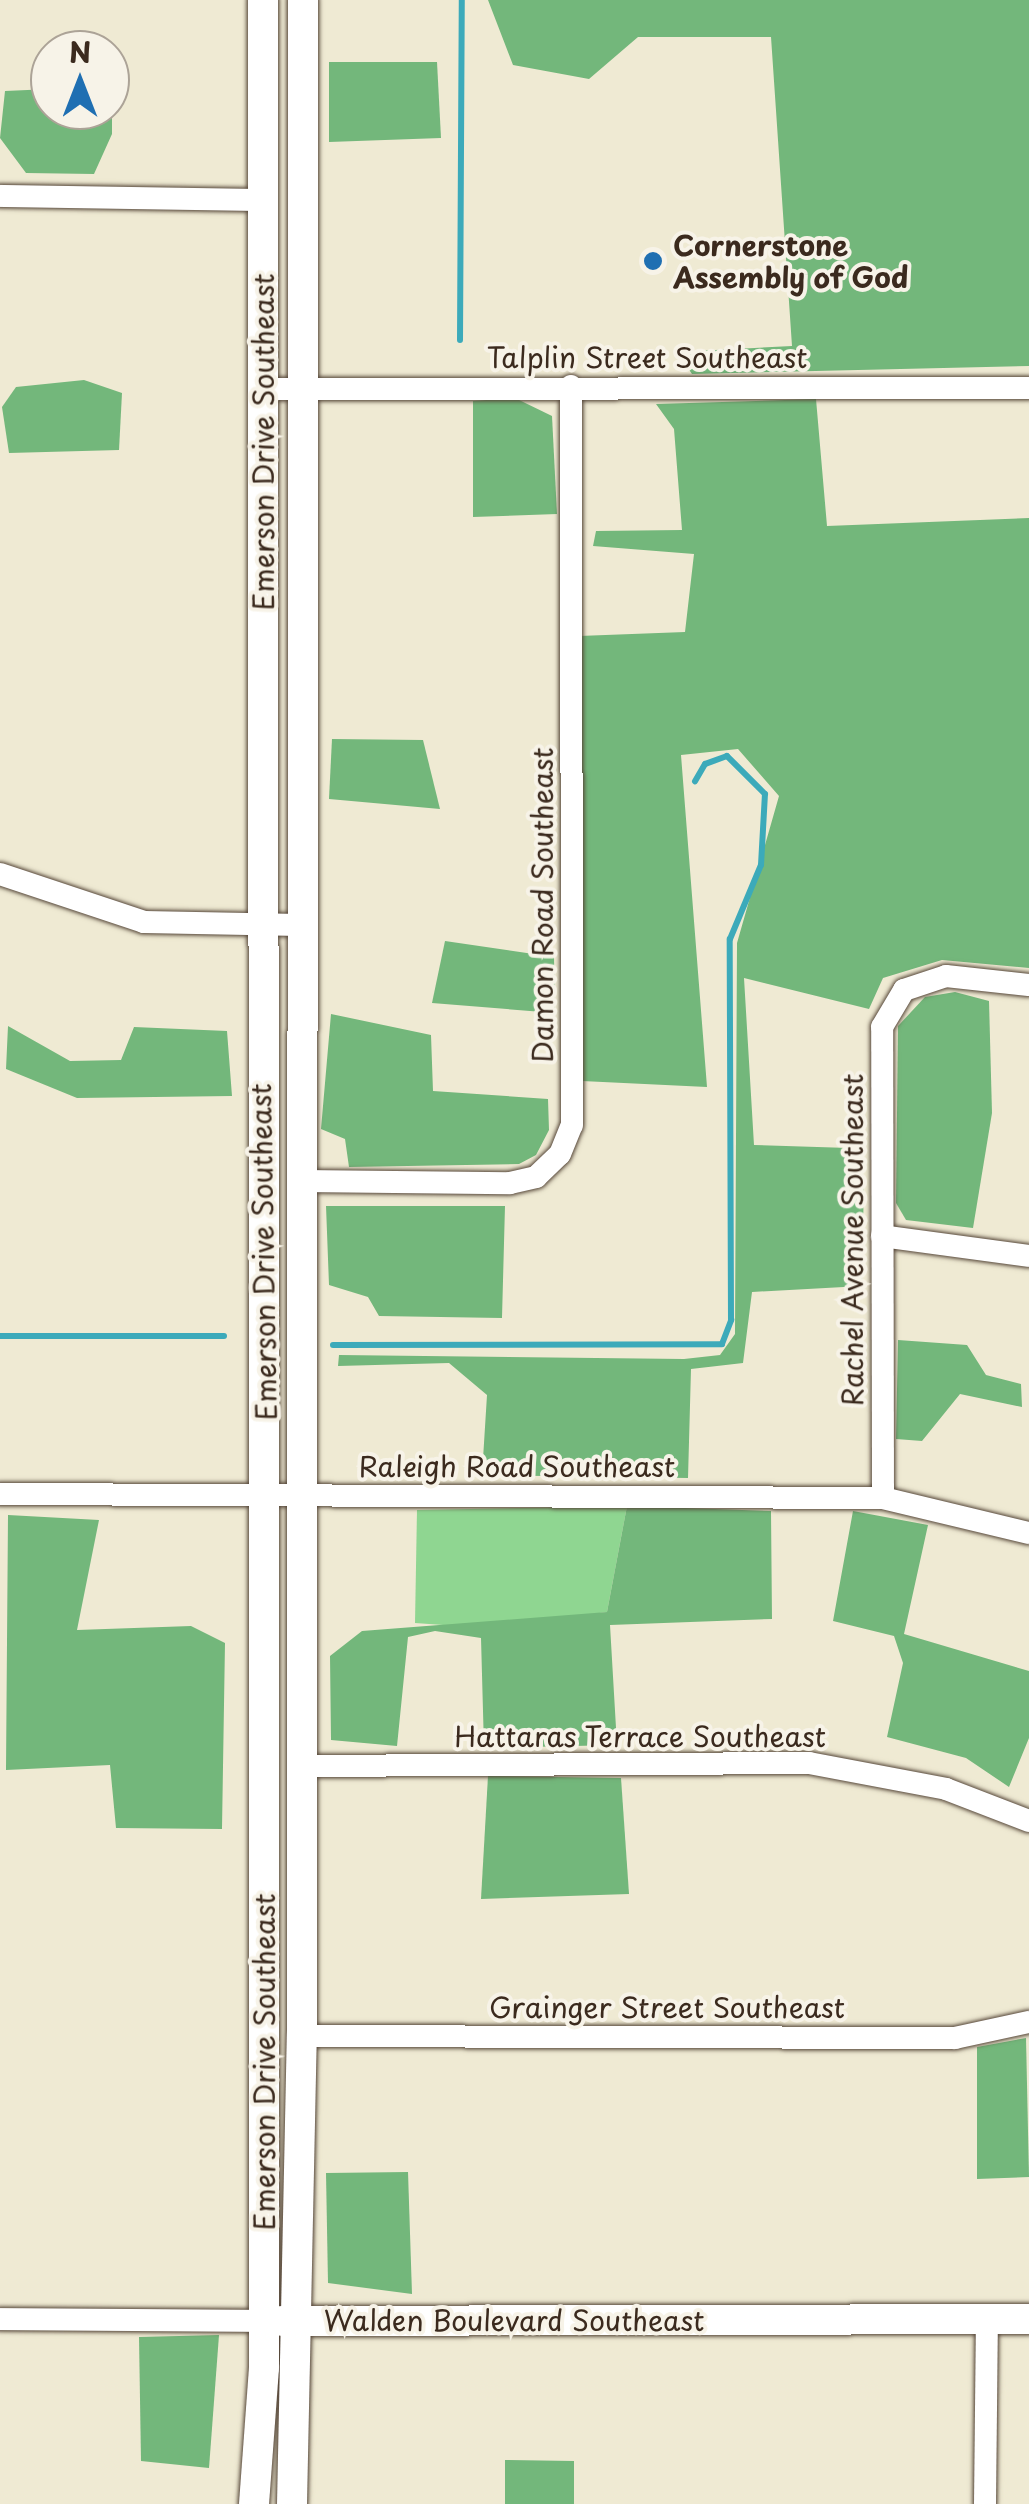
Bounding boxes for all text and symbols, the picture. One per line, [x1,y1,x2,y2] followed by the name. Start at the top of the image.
[30,30,130,130] north arrow
[69,30,91,73] text: N
[673,228,909,294] place label: Cornerstone Assembly of God
[642,250,664,272] marker: Cornerstone Assembly of God
[246,273,280,611] street label: Emerson Drive Southeast
[485,340,809,374] street label: Talplin Street Southeast
[525,748,559,1062] street label: Damon Road Southeast
[835,1073,869,1407] street label: Rachel Avenue Southeast
[243,1083,283,1421] street label: Emerson Drive Southeast
[359,1449,675,1483] street label: Raleigh Road Southeast
[453,1719,827,1753] street label: Hattaras Terrace Southeast
[247,1893,281,2231] street label: Emerson Drive Southeast
[489,1990,845,2024] street label: Grainger Street Southeast
[322,2303,706,2337] street label: Walden Boulevard Southeast

